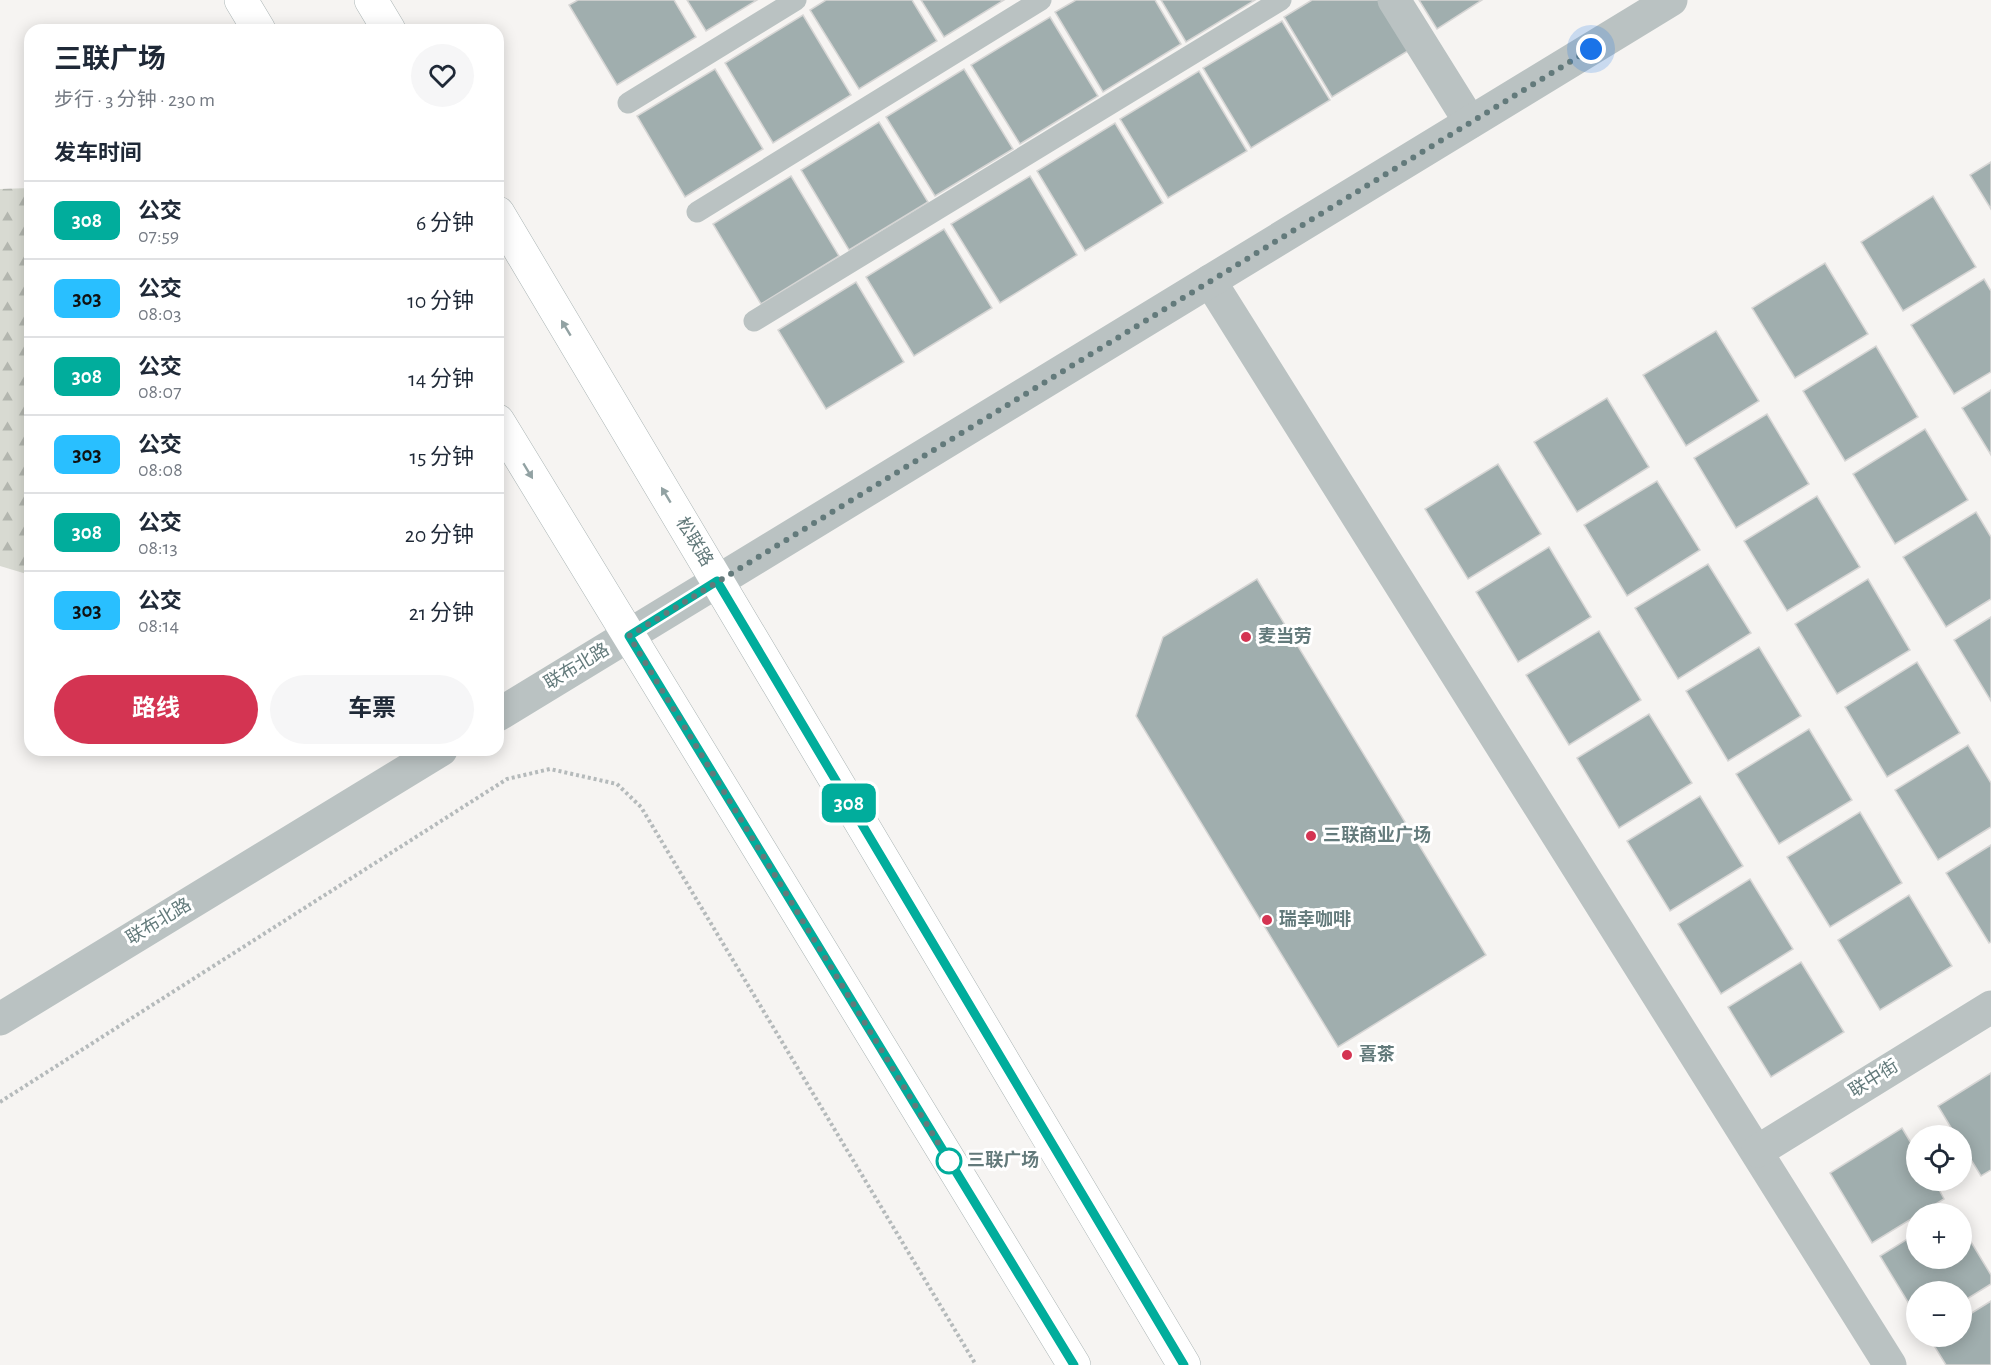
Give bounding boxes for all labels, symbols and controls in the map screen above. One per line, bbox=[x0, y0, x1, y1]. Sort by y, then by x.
your location bbox=[1576, 34, 1606, 64]
button: heart bbox=[411, 44, 474, 107]
text: 三联广场 bbox=[54, 46, 166, 74]
text: 步行 · 3 分钟 · 230 m bbox=[54, 90, 215, 110]
text: 发车时间 bbox=[54, 142, 142, 164]
text: 公交 bbox=[138, 200, 182, 222]
text: 308 bbox=[72, 210, 102, 231]
text: 6 分钟 bbox=[416, 212, 474, 234]
text: 07:59 bbox=[138, 226, 179, 246]
text: 公交 bbox=[138, 278, 182, 300]
text: 303 bbox=[72, 288, 102, 309]
text: 10 分钟 bbox=[407, 290, 474, 312]
text: 08:03 bbox=[138, 304, 181, 324]
one-way arrow bbox=[561, 320, 572, 336]
text: 公交 bbox=[138, 356, 182, 378]
text: 308 bbox=[72, 366, 102, 387]
text: 14 分钟 bbox=[408, 368, 474, 390]
text: 08:07 bbox=[138, 382, 182, 402]
text: 公交 bbox=[138, 434, 182, 456]
text: 303 bbox=[72, 444, 102, 465]
text: 15 分钟 bbox=[410, 446, 474, 468]
text: 08:08 bbox=[138, 460, 183, 480]
one-way arrow bbox=[523, 463, 534, 479]
one-way arrow bbox=[661, 486, 671, 503]
text: 公交 bbox=[138, 512, 182, 534]
street label: 松联路 bbox=[672, 513, 717, 570]
text: 308 bbox=[72, 522, 102, 543]
text: 20 分钟 bbox=[405, 524, 474, 546]
text: 08:13 bbox=[138, 538, 178, 558]
text: 公交 bbox=[138, 590, 182, 612]
text: 303 bbox=[72, 600, 102, 621]
text: 21 分钟 bbox=[409, 602, 474, 624]
text: 08:14 bbox=[138, 616, 179, 636]
place label: 麦当劳 bbox=[1258, 627, 1312, 646]
marker: 麦当劳 bbox=[1239, 630, 1253, 644]
street label: 联布北路 bbox=[540, 639, 612, 693]
button: 路线 bbox=[54, 675, 258, 744]
button: 车票 bbox=[270, 675, 474, 744]
line badge: 308 bbox=[814, 784, 884, 822]
text: 308 bbox=[834, 793, 864, 814]
place label: 三联商业广场 bbox=[1323, 825, 1431, 845]
marker: 三联商业广场 bbox=[1304, 829, 1318, 843]
street label: 联布北路 bbox=[122, 894, 194, 948]
place label: 瑞幸咖啡 bbox=[1279, 910, 1351, 929]
marker: 瑞幸咖啡 bbox=[1260, 913, 1274, 927]
place label: 喜茶 bbox=[1359, 1045, 1395, 1064]
marker: 喜茶 bbox=[1340, 1048, 1354, 1062]
street label: 联中街 bbox=[1845, 1055, 1902, 1101]
map controls bbox=[1906, 1125, 1972, 1347]
button: locate bbox=[1906, 1125, 1972, 1191]
marker: 三联广场 bbox=[936, 1148, 962, 1174]
place label: 三联广场 bbox=[967, 1150, 1039, 1170]
button: + bbox=[1906, 1203, 1972, 1269]
button: − bbox=[1906, 1281, 1972, 1347]

